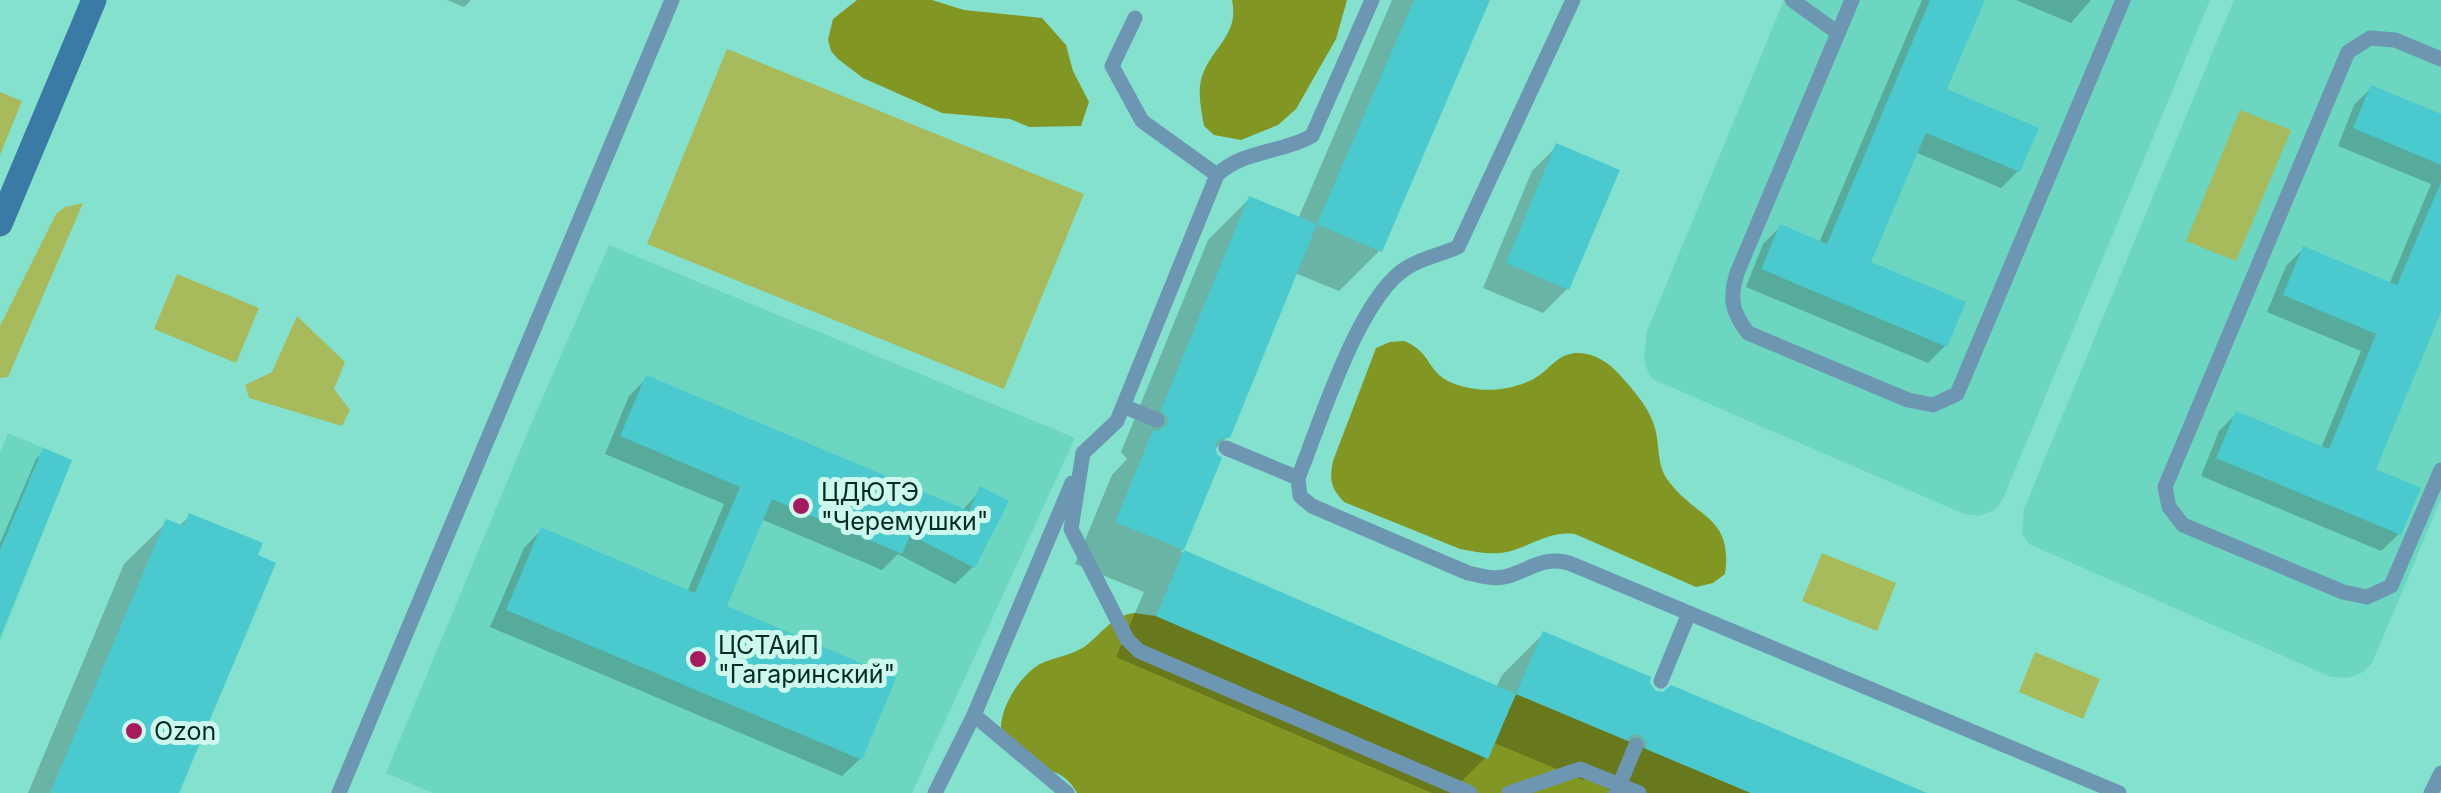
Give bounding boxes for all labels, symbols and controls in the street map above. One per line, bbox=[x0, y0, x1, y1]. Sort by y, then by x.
place label: ЦДЮТЭ "Черемушки" bbox=[821, 477, 988, 536]
marker: ЦДЮТЭ "Черемушки" bbox=[790, 495, 812, 517]
place label: ЦСТАиП "Гагаринский" bbox=[718, 630, 895, 689]
marker: ЦСТАиП "Гагаринский" bbox=[687, 648, 709, 670]
place label: Ozon bbox=[154, 716, 216, 746]
marker: Ozon bbox=[123, 720, 145, 742]

